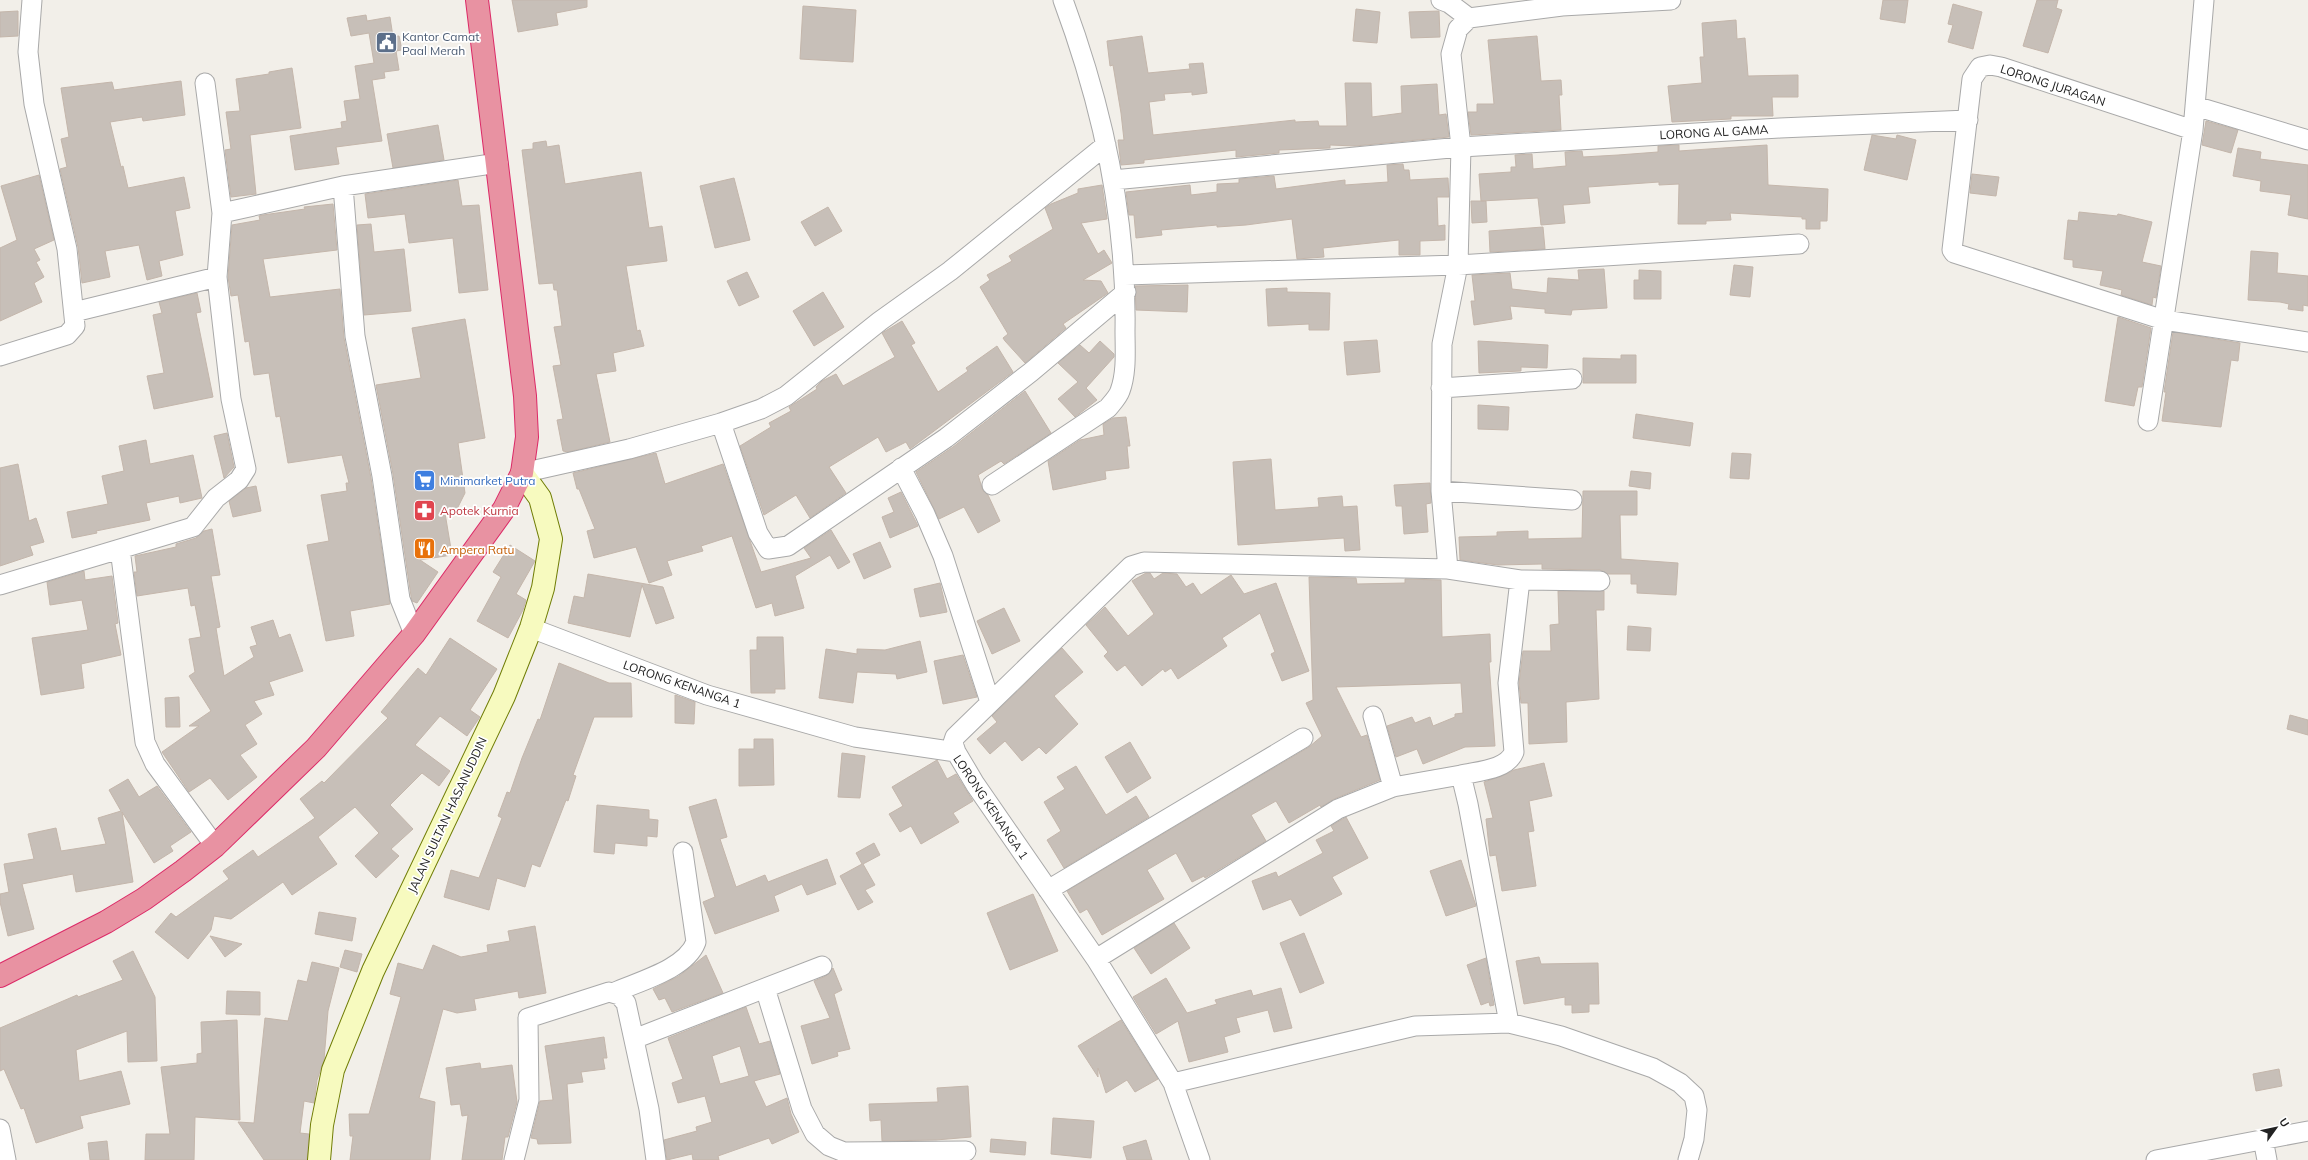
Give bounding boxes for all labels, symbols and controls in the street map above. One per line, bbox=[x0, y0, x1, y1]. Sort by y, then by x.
place label: Kantor Camat Paal Merah bbox=[402, 29, 479, 58]
public building icon: Kantor Camat Paal Merah bbox=[373, 30, 399, 56]
street label: LORONG JURAGAN bbox=[1998, 61, 2108, 109]
street label: LORONG AL GAMA bbox=[1659, 122, 1769, 142]
supermarket icon: Minimarket Putra bbox=[412, 467, 438, 493]
place label: Minimarket Putra bbox=[440, 473, 535, 488]
pharmacy icon: Apotek Kurnia bbox=[411, 497, 437, 523]
place label: Apotek Kurnia bbox=[440, 503, 519, 518]
restaurant icon: Ampera Ratu bbox=[411, 536, 437, 562]
place label: Ampera Ratu bbox=[440, 542, 514, 557]
street label: LORONG KENANGA 1 bbox=[621, 657, 743, 711]
street label: JALAN SULTAN HASANUDDIN bbox=[404, 735, 490, 895]
street label: LORONG KENANGA 1 bbox=[950, 752, 1032, 862]
north arrow bbox=[2256, 1108, 2296, 1148]
text: U bbox=[2276, 1115, 2292, 1130]

